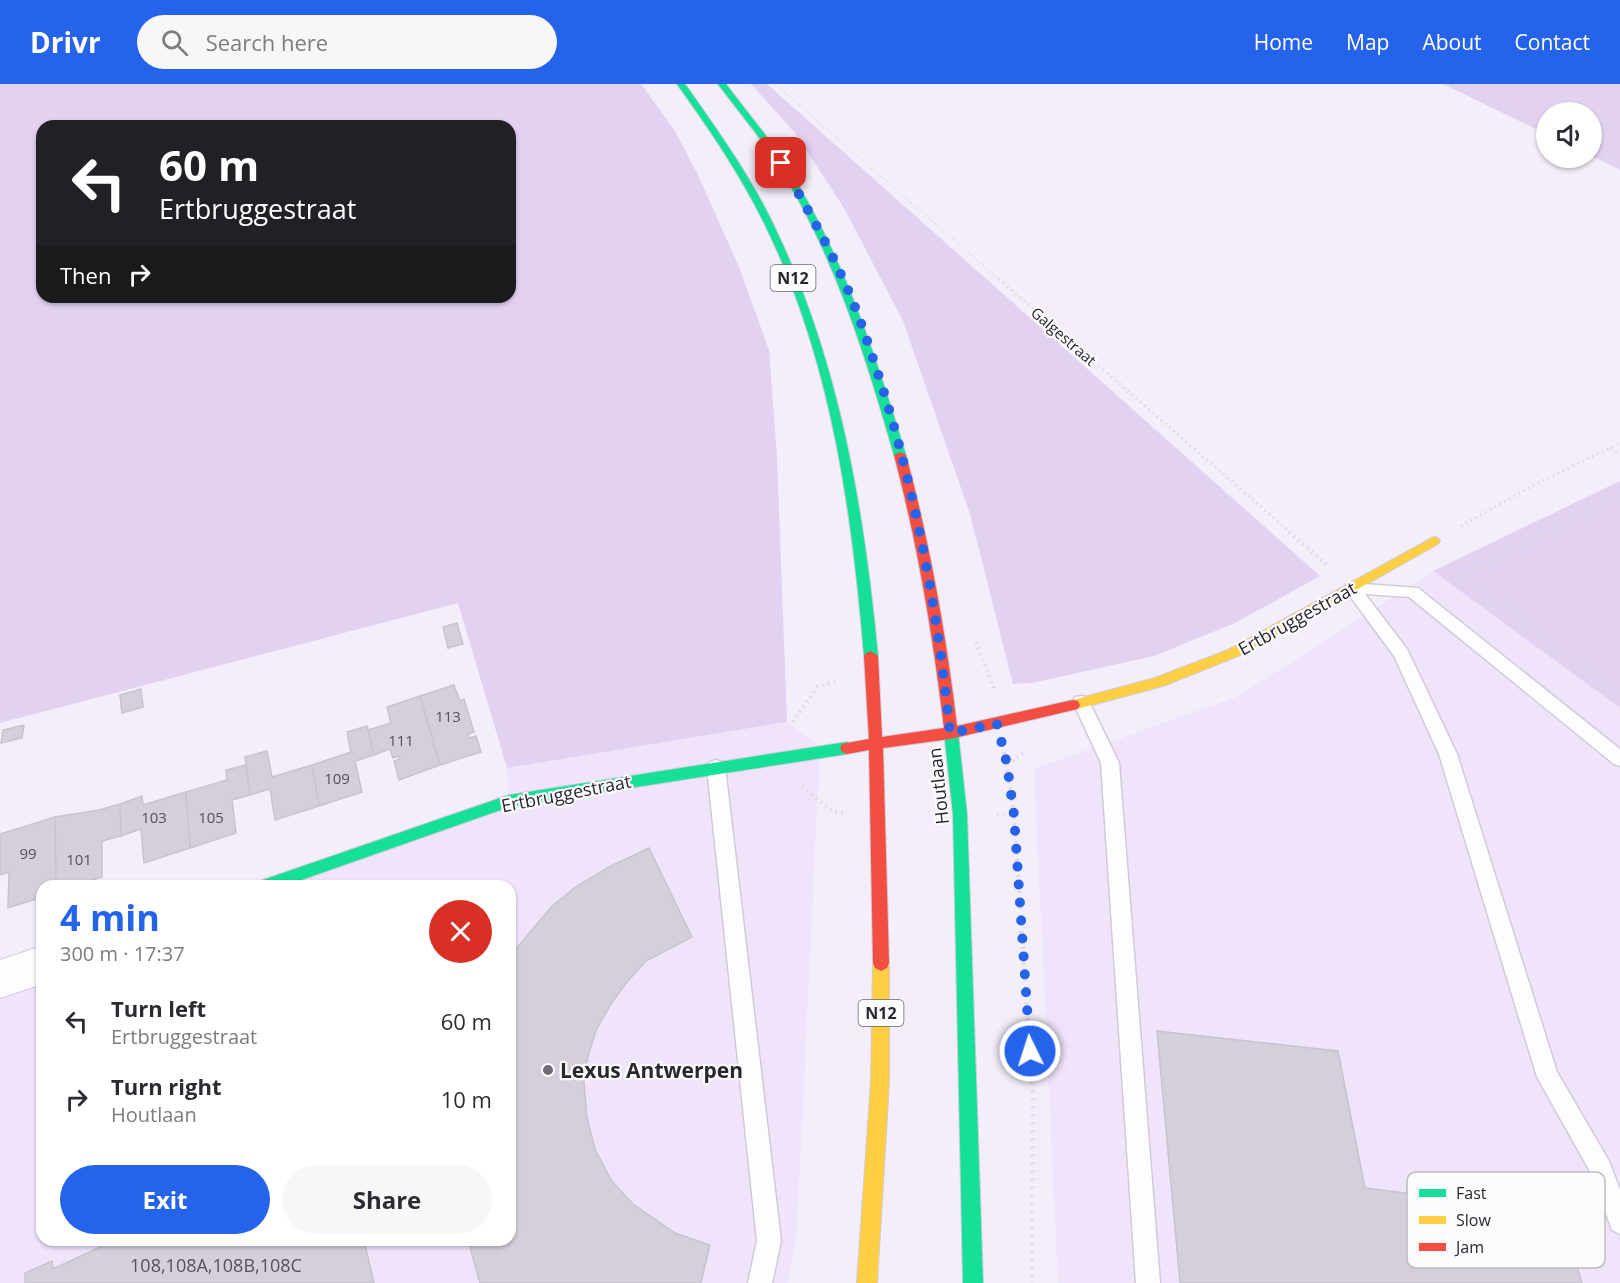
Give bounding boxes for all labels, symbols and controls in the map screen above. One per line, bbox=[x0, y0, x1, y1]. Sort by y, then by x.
search box bbox=[137, 15, 557, 69]
text: Drivr bbox=[30, 23, 101, 61]
icon: search bbox=[158, 26, 191, 59]
text: Search here bbox=[206, 27, 328, 57]
text: Home bbox=[1254, 28, 1313, 56]
text: Map bbox=[1346, 28, 1389, 56]
text: About bbox=[1422, 28, 1482, 56]
text: Contact bbox=[1515, 28, 1590, 56]
map controls bbox=[1536, 102, 1602, 168]
button: sound bbox=[1536, 102, 1602, 168]
text: 60 m bbox=[159, 136, 259, 193]
pin bbox=[755, 137, 806, 188]
icon: left bbox=[60, 144, 138, 222]
icon: arrive bbox=[764, 146, 797, 179]
text: Ertbruggestraat bbox=[159, 190, 356, 227]
icon: right bbox=[123, 258, 156, 291]
text: Then bbox=[60, 260, 111, 290]
road number: N12 bbox=[770, 265, 816, 291]
street label: Galgestraat bbox=[1027, 302, 1101, 370]
street label: Ertbruggestraat bbox=[1234, 576, 1360, 660]
house number: 113 bbox=[435, 706, 461, 726]
house number: 111 bbox=[388, 730, 414, 750]
street label: Houtlaan bbox=[922, 746, 954, 826]
house number: 109 bbox=[324, 768, 350, 788]
street label: Ertbruggestraat bbox=[499, 769, 633, 817]
house number: 103 bbox=[141, 807, 167, 827]
house number: 105 bbox=[198, 807, 224, 827]
house number: 99 bbox=[19, 843, 37, 863]
house number: 101 bbox=[66, 849, 92, 869]
text: 4 min bbox=[60, 893, 160, 942]
button: close bbox=[429, 900, 492, 963]
text: 300 m · 17:37 bbox=[60, 940, 185, 967]
text: Turn left bbox=[111, 993, 206, 1023]
road number: N12 bbox=[858, 1000, 904, 1026]
icon: left bbox=[60, 1005, 93, 1038]
text: 60 m bbox=[441, 1006, 492, 1036]
position arrow bbox=[998, 1019, 1062, 1083]
text: Ertbruggestraat bbox=[111, 1023, 257, 1050]
place label: Lexus Antwerpen bbox=[560, 1056, 743, 1084]
marker: Lexus Antwerpen bbox=[541, 1063, 555, 1077]
text: Turn right bbox=[111, 1071, 222, 1101]
icon: right bbox=[60, 1083, 93, 1116]
text: 10 m bbox=[441, 1084, 492, 1114]
text: Houtlaan bbox=[111, 1101, 197, 1128]
button: Exit bbox=[60, 1165, 270, 1234]
button: Share bbox=[282, 1165, 492, 1234]
legend bbox=[1407, 1172, 1605, 1268]
text: Fast bbox=[1456, 1182, 1487, 1204]
text: Slow bbox=[1456, 1209, 1491, 1231]
text: Jam bbox=[1454, 1236, 1484, 1258]
house number: 108,108A,108B,108C bbox=[130, 1253, 302, 1277]

